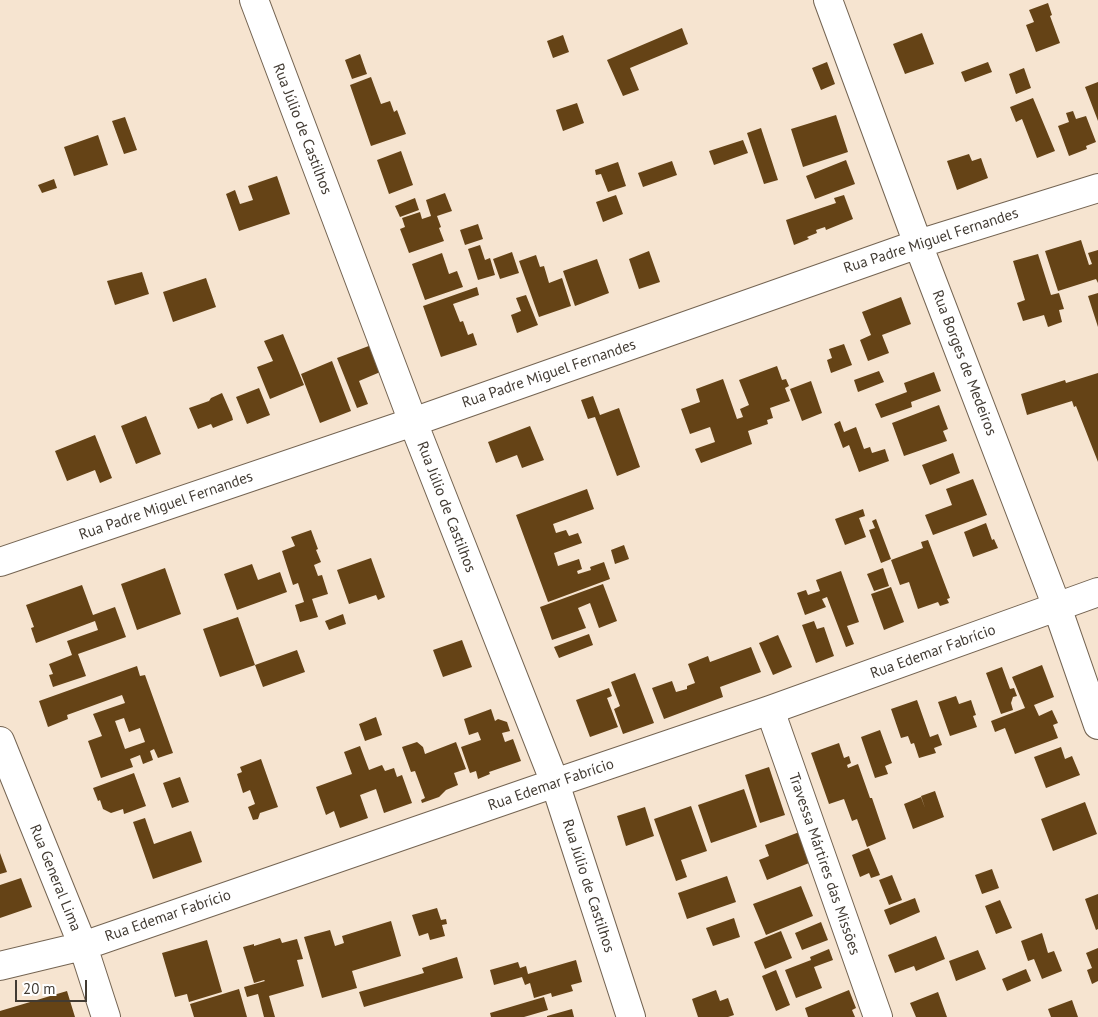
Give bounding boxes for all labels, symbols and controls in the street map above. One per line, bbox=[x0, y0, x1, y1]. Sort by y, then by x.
street label: Rua Júlio de Castilhos bbox=[269, 61, 335, 197]
street label: Rua Padre Miguel Fernandes bbox=[841, 204, 1021, 278]
street label: Rua Borges de Medeiros bbox=[928, 288, 1000, 438]
street label: Rua Padre Miguel Fernandes bbox=[460, 336, 638, 412]
street label: Rua Júlio de Castilhos bbox=[413, 439, 479, 575]
street label: Rua Padre Miguel Fernandes bbox=[77, 468, 255, 544]
street label: Rua Edemar Fabrício bbox=[868, 621, 998, 683]
street label: Rua Edemar Fabrício bbox=[486, 755, 616, 815]
street label: Travessa Mártires das Missões bbox=[784, 771, 864, 957]
street label: Rua Júlio de Castilhos bbox=[558, 817, 618, 955]
street label: Rua General Lima bbox=[25, 822, 85, 934]
street label: Rua Edemar Fabrício bbox=[103, 886, 233, 946]
scale bar bbox=[18, 970, 90, 1002]
text: 20 m bbox=[23, 979, 56, 998]

